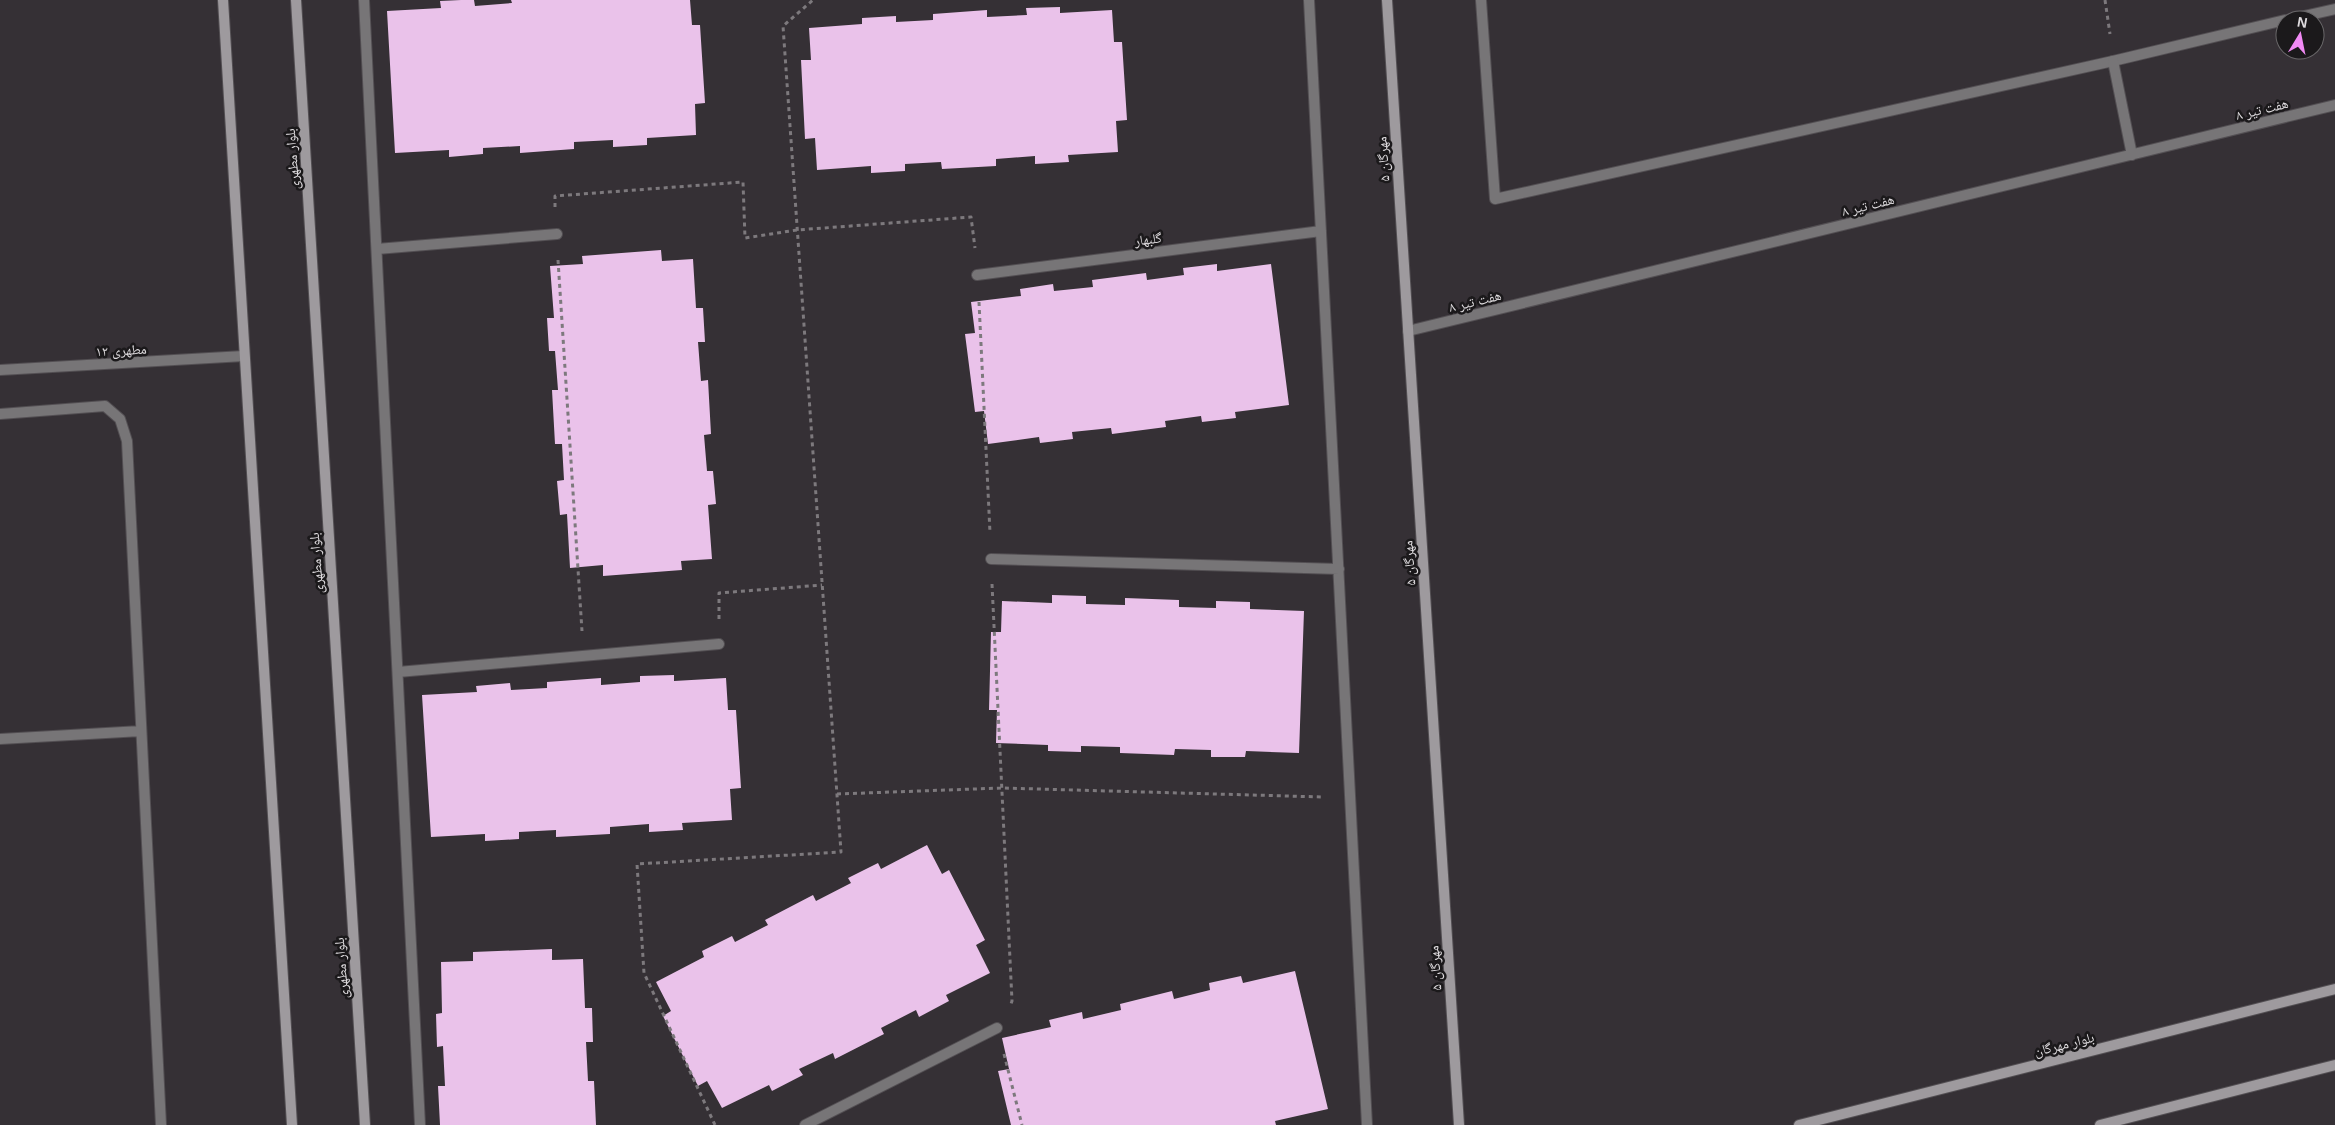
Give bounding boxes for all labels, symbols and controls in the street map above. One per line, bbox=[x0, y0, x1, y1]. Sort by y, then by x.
north arrow bbox=[2275, 10, 2325, 60]
text: N bbox=[2296, 13, 2309, 31]
street label: هفت تیر ۸ bbox=[2234, 95, 2290, 124]
street label: بلوار مطهری bbox=[282, 128, 303, 190]
street label: مهرگان ۵ bbox=[1373, 136, 1394, 182]
street label: هفت تیر ۸ bbox=[1840, 191, 1896, 220]
street label: گلبهار bbox=[1132, 229, 1163, 250]
street label: هفت تیر ۸ bbox=[1447, 287, 1503, 316]
street label: مطهری ۱۲ bbox=[95, 341, 147, 360]
street label: بلوار مطهری bbox=[306, 532, 327, 594]
street label: مهرگان ۵ bbox=[1399, 540, 1420, 586]
street label: بلوار مطهری bbox=[331, 937, 352, 999]
street label: مهرگان ۵ bbox=[1425, 945, 1446, 991]
street label: بلوار مهرگان bbox=[2032, 1029, 2096, 1060]

